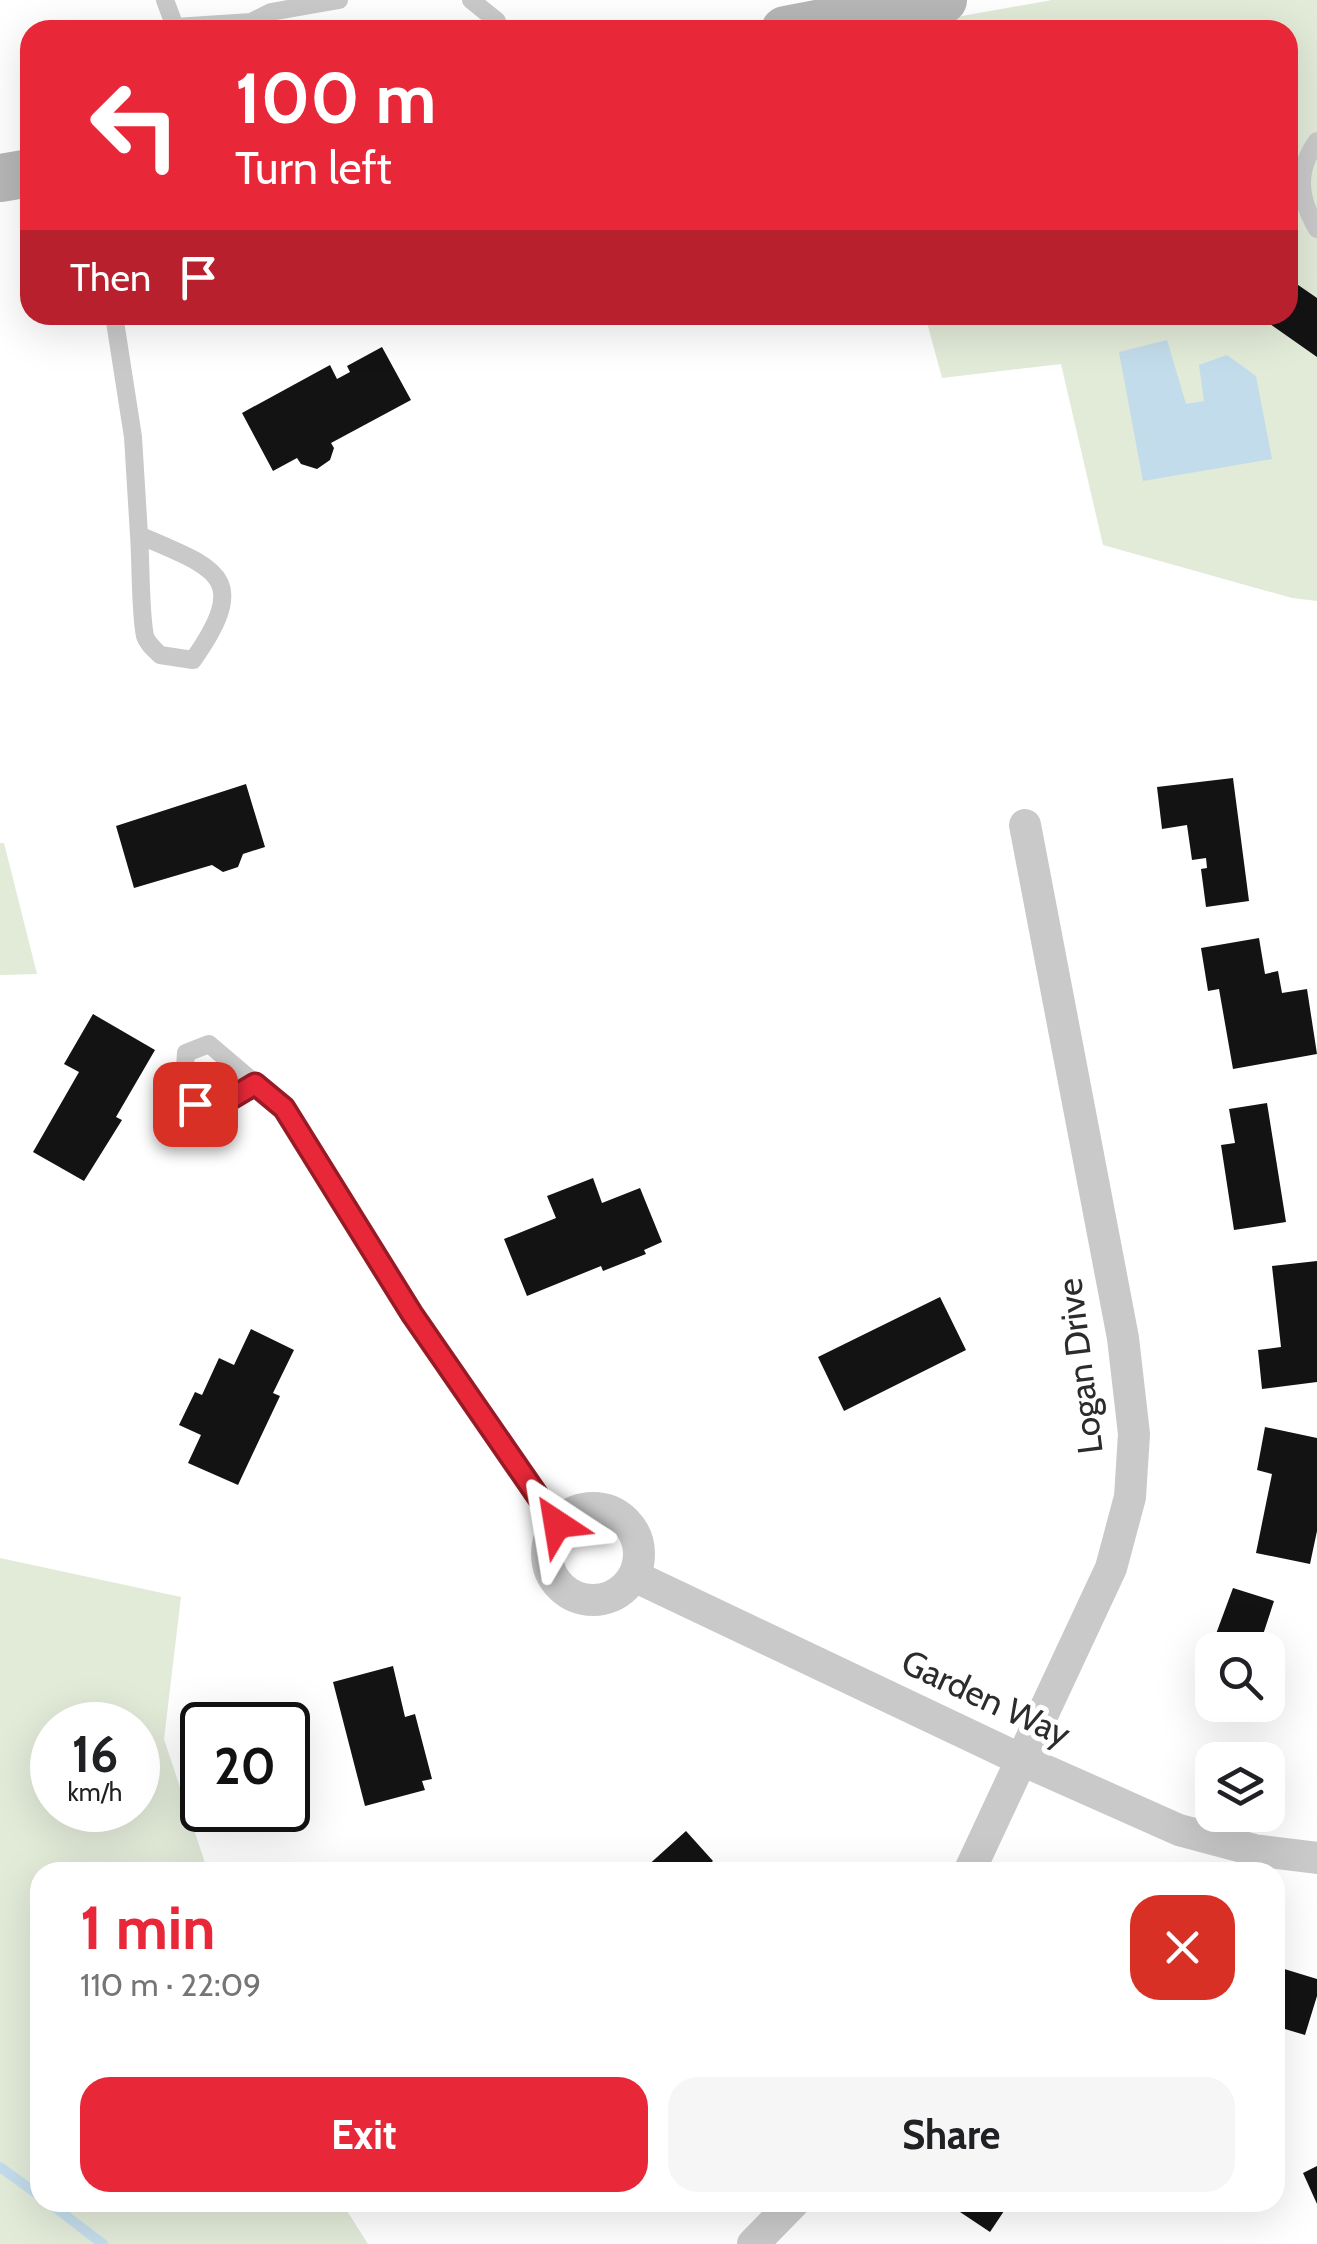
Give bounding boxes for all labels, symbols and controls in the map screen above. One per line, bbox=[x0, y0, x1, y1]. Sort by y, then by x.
text: 100 m bbox=[235, 55, 436, 141]
icon: left bbox=[70, 60, 200, 190]
text: Turn left bbox=[235, 141, 392, 195]
icon: arrive bbox=[171, 250, 226, 305]
text: Then bbox=[70, 254, 151, 301]
pin bbox=[153, 1062, 238, 1147]
icon: arrive bbox=[168, 1077, 223, 1132]
street label: Logan Drive bbox=[1047, 1276, 1112, 1456]
position arrow bbox=[505, 1472, 609, 1576]
map controls bbox=[1195, 1632, 1285, 1832]
button: search bbox=[1195, 1632, 1285, 1722]
street label: Garden Way bbox=[895, 1640, 1078, 1755]
speed limit sign: 20 bbox=[180, 1702, 310, 1832]
text: 16 bbox=[72, 1724, 118, 1785]
button: layers bbox=[1195, 1742, 1285, 1832]
text: km/h bbox=[68, 1777, 122, 1807]
text: 1 min bbox=[80, 1891, 215, 1964]
button: close bbox=[1130, 1895, 1235, 2000]
text: 110 m · 22:09 bbox=[80, 1965, 261, 2004]
button: Exit bbox=[80, 2077, 648, 2192]
button: Share bbox=[668, 2077, 1235, 2192]

